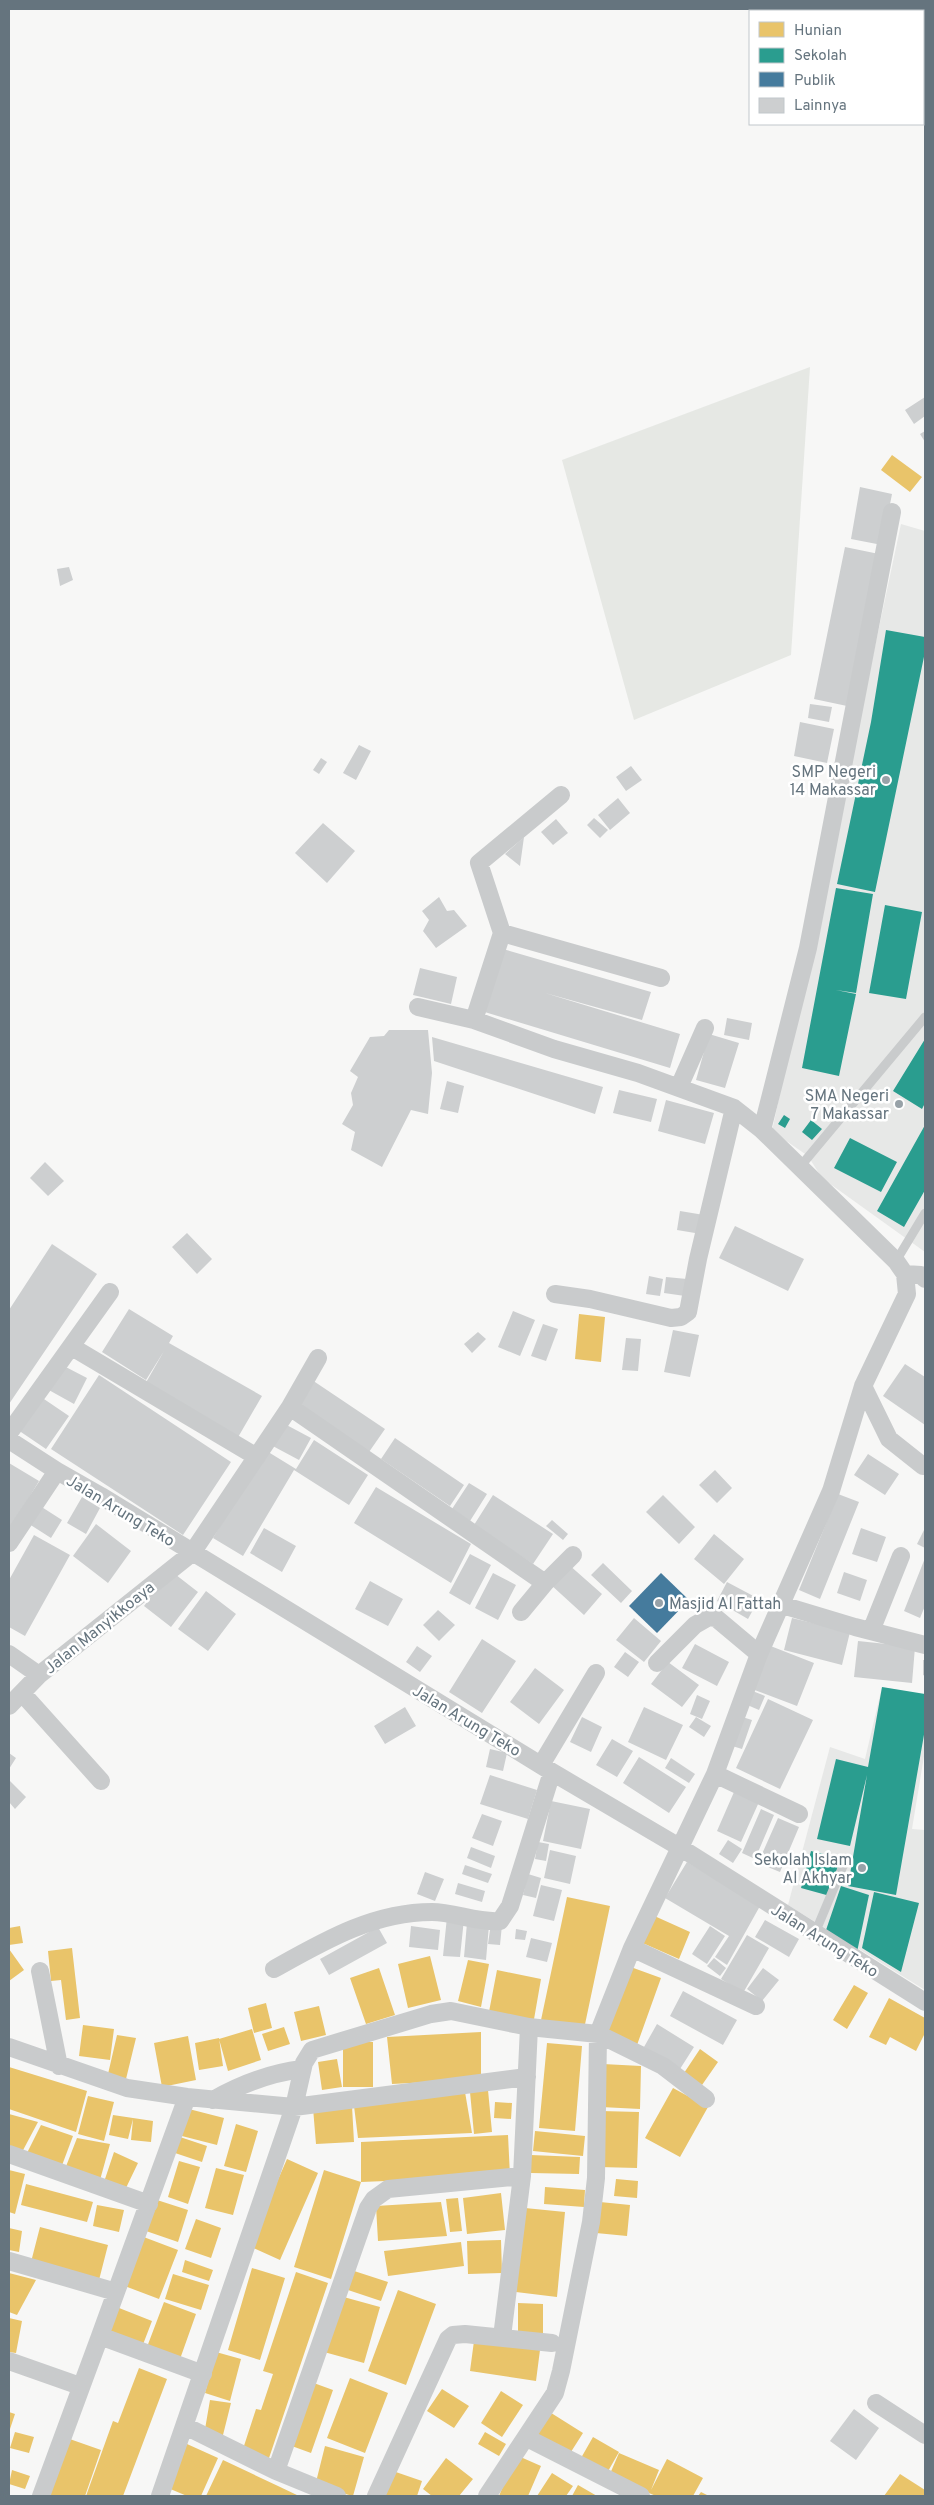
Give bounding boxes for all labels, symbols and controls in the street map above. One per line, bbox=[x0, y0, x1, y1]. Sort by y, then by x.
legend bbox=[749, 10, 924, 125]
text: Hunian bbox=[794, 22, 842, 41]
text: Sekolah bbox=[794, 47, 847, 66]
text: Publik bbox=[794, 72, 836, 91]
text: Lainnya bbox=[794, 97, 847, 116]
place label: SMP Negeri 14 Makassar bbox=[790, 763, 876, 801]
marker: SMP Negeri 14 Makassar bbox=[880, 774, 892, 786]
place label: SMA Negeri 7 Makassar bbox=[805, 1087, 889, 1125]
marker: SMA Negeri 7 Makassar bbox=[893, 1098, 905, 1110]
street label: Jalan Arung Teko bbox=[62, 1471, 178, 1552]
street label: Jalan Manyikkoaya bbox=[41, 1578, 159, 1679]
place label: Masjid Al Fattah bbox=[669, 1595, 781, 1615]
marker: Masjid Al Fattah bbox=[653, 1597, 665, 1609]
street label: Jalan Arung Teko bbox=[408, 1681, 524, 1762]
place label: Sekolah Islam Al Akhyar bbox=[754, 1851, 852, 1889]
marker: Sekolah Islam Al Akhyar bbox=[856, 1862, 868, 1874]
street label: Jalan Arung Teko bbox=[766, 1901, 881, 1983]

